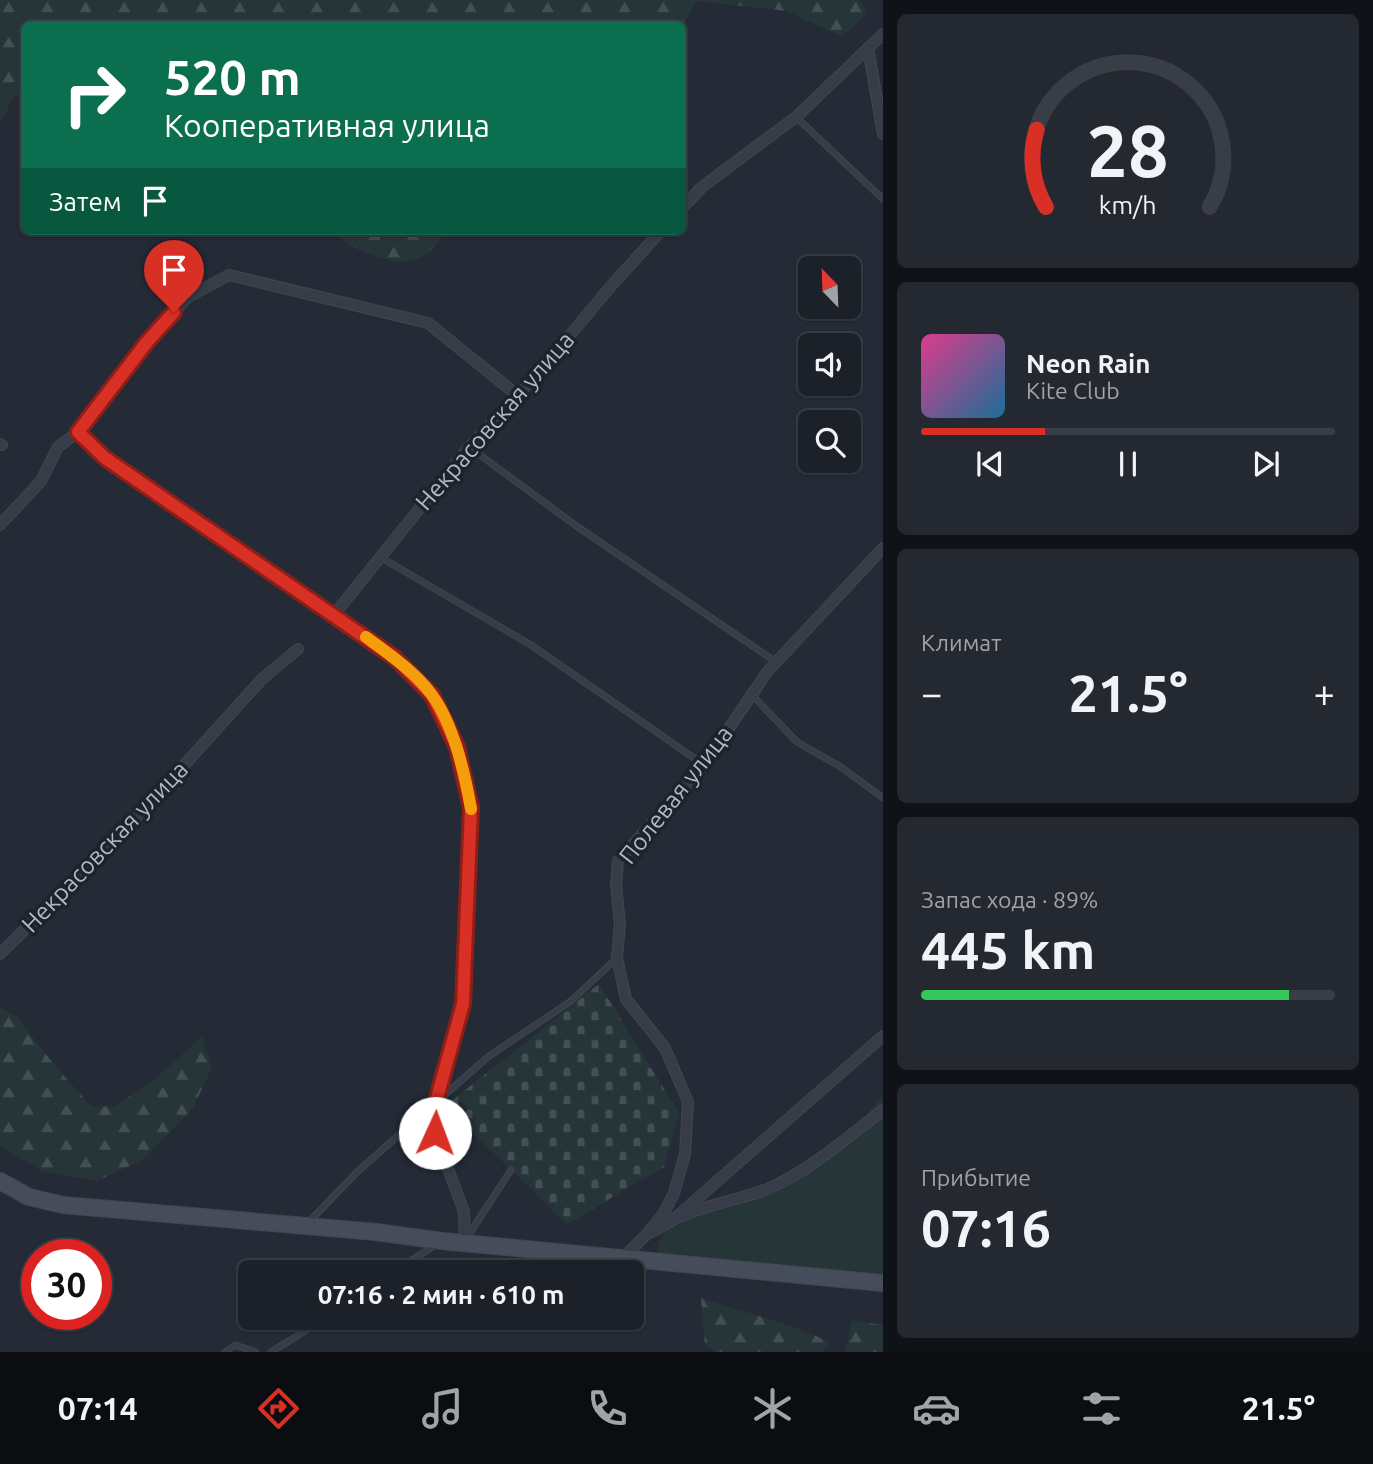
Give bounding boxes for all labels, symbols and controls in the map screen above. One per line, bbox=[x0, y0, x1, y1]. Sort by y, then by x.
icon: right bbox=[49, 49, 140, 140]
text: 520 m bbox=[164, 49, 301, 104]
text: Кооперативная улица bbox=[164, 107, 490, 143]
text: 28 bbox=[1087, 109, 1169, 191]
icon: arrive bbox=[136, 182, 174, 220]
text: Затем bbox=[49, 187, 122, 216]
text: km/h bbox=[1099, 191, 1157, 219]
pin bbox=[144, 240, 204, 312]
icon: arrive bbox=[155, 251, 193, 289]
north arrow bbox=[798, 256, 861, 318]
map controls bbox=[798, 256, 861, 473]
street label: Некрасовская улица bbox=[410, 326, 579, 515]
button: sound bbox=[798, 333, 861, 396]
text: Neon Rain bbox=[1026, 349, 1151, 378]
text: Kite Club bbox=[1026, 378, 1120, 403]
button: search bbox=[798, 410, 861, 473]
icon: previous bbox=[971, 445, 1009, 483]
icon: pause bbox=[1109, 445, 1147, 483]
icon: next bbox=[1247, 445, 1285, 483]
text: Климат bbox=[921, 630, 1001, 655]
text: 21.5° bbox=[1068, 664, 1188, 722]
text: − bbox=[921, 672, 942, 714]
text: + bbox=[1314, 672, 1335, 714]
street label: Полевая улица bbox=[613, 720, 738, 869]
street label: Некрасовская улица bbox=[16, 756, 193, 938]
text: Запас хода · 89% bbox=[921, 887, 1098, 912]
text: 445 km bbox=[921, 921, 1095, 979]
position arrow bbox=[398, 1096, 472, 1170]
text: Прибытие bbox=[921, 1165, 1031, 1190]
text: 07:16 bbox=[921, 1199, 1051, 1257]
speed limit sign: 30 bbox=[21, 1239, 112, 1330]
text: 07:16 · 2 мин · 610 m bbox=[318, 1280, 564, 1309]
icon: directions bbox=[254, 1384, 303, 1433]
icon: music bbox=[418, 1384, 467, 1433]
icon: phone bbox=[583, 1384, 632, 1433]
icon: climate bbox=[748, 1384, 797, 1433]
icon: car bbox=[912, 1384, 961, 1433]
icon: filters bbox=[1077, 1384, 1126, 1433]
text: 07:14 bbox=[58, 1390, 138, 1426]
text: 21.5° bbox=[1242, 1390, 1315, 1426]

